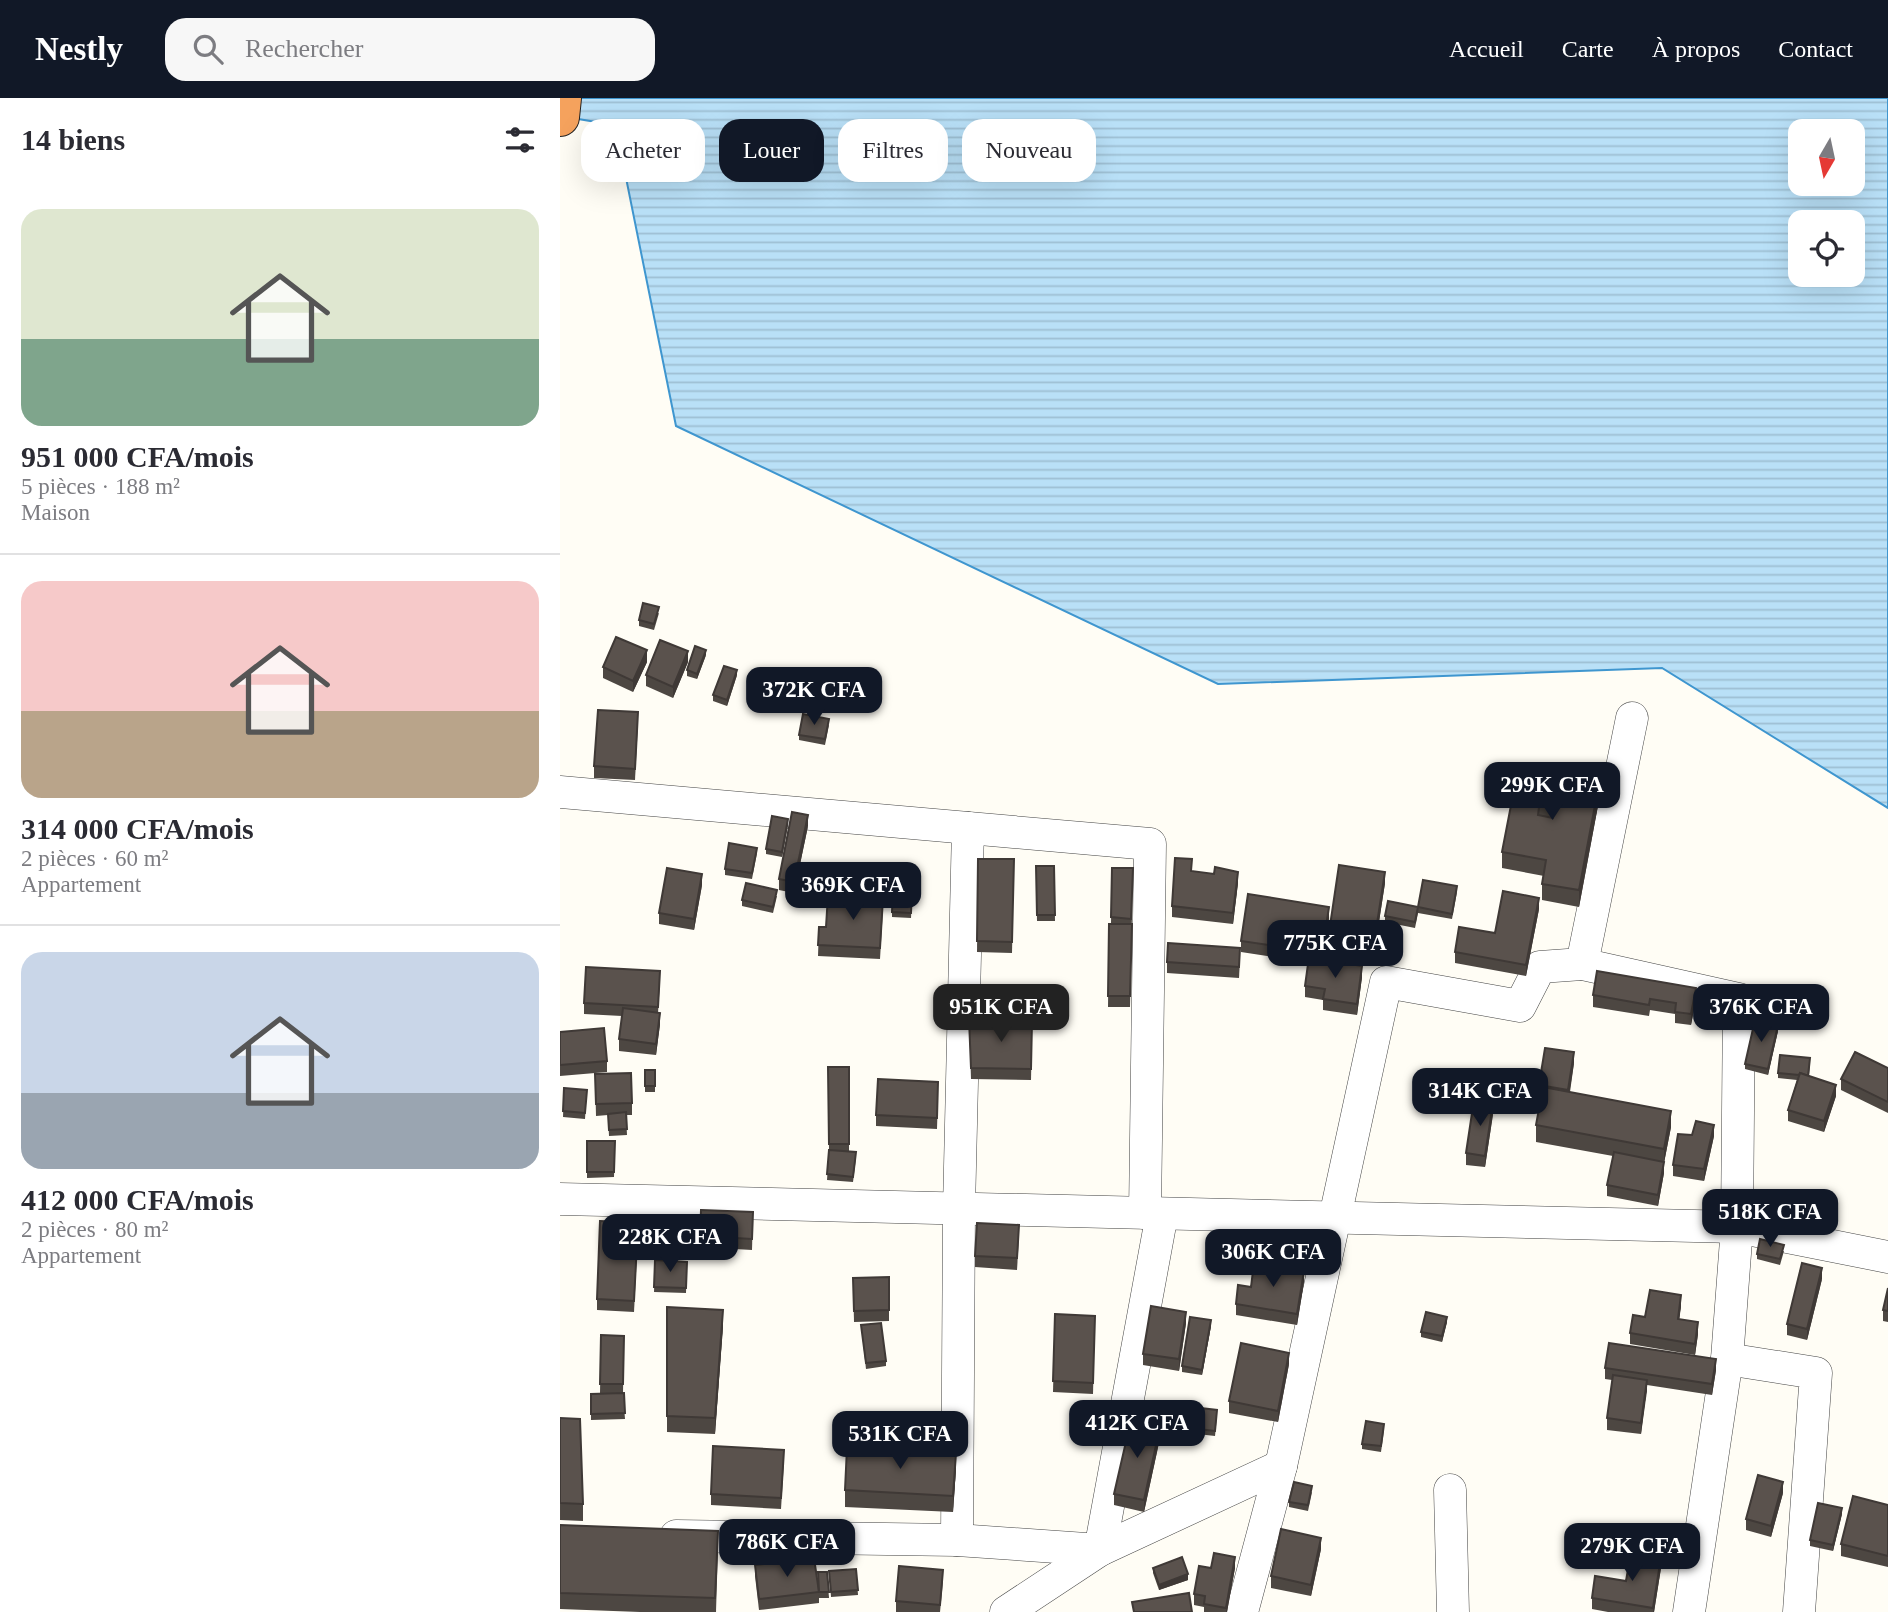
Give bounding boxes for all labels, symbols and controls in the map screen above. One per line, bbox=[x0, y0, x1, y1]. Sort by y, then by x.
search box bbox=[165, 18, 655, 81]
icon: search bbox=[189, 30, 227, 68]
text: Nestly bbox=[35, 31, 123, 67]
text: Rechercher bbox=[245, 34, 363, 63]
text: Accueil bbox=[1449, 36, 1524, 62]
text: Carte bbox=[1562, 36, 1614, 62]
text: À propos bbox=[1652, 36, 1740, 62]
text: Contact bbox=[1778, 36, 1853, 62]
chip: Acheter bbox=[581, 119, 705, 182]
chip: Louer bbox=[719, 119, 824, 182]
chip: Filtres bbox=[838, 119, 948, 182]
chip: Nouveau bbox=[962, 119, 1096, 182]
north arrow bbox=[1788, 119, 1866, 196]
map controls bbox=[1788, 119, 1865, 287]
icon: filters bbox=[501, 121, 539, 159]
text: 14 biens bbox=[21, 123, 125, 156]
button: locate bbox=[1788, 210, 1865, 287]
icon: home bbox=[217, 255, 343, 381]
text: 951 000 CFA/mois bbox=[21, 440, 254, 473]
text: 5 pièces · 188 m² bbox=[21, 474, 180, 499]
text: Maison bbox=[21, 500, 90, 525]
icon: home bbox=[217, 627, 343, 753]
pin: 372K CFA bbox=[742, 668, 886, 727]
text: 372K CFA bbox=[762, 677, 866, 702]
pin: 299K CFA bbox=[1480, 762, 1624, 822]
text: 299K CFA bbox=[1500, 772, 1604, 797]
text: 314 000 CFA/mois bbox=[21, 812, 254, 845]
text: 2 pièces · 60 m² bbox=[21, 846, 168, 871]
pin: 369K CFA bbox=[781, 862, 925, 922]
text: Appartement bbox=[21, 872, 141, 897]
text: 369K CFA bbox=[801, 872, 905, 897]
pin: 775K CFA bbox=[1263, 920, 1407, 980]
text: 775K CFA bbox=[1283, 930, 1387, 955]
pin: 951K CFA bbox=[929, 984, 1073, 1044]
pin: 376K CFA bbox=[1689, 984, 1833, 1044]
text: 951K CFA bbox=[949, 994, 1053, 1019]
text: 376K CFA bbox=[1709, 994, 1813, 1019]
icon: home bbox=[217, 998, 343, 1124]
pin: 314K CFA bbox=[1408, 1068, 1552, 1128]
text: 314K CFA bbox=[1428, 1078, 1532, 1103]
text: 412 000 CFA/mois bbox=[21, 1183, 254, 1216]
pin: 518K CFA bbox=[1698, 1190, 1842, 1249]
text: 518K CFA bbox=[1718, 1199, 1822, 1224]
pin: 228K CFA bbox=[598, 1214, 742, 1274]
text: 2 pièces · 80 m² bbox=[21, 1217, 168, 1242]
text: 228K CFA bbox=[618, 1224, 722, 1249]
pin: 306K CFA bbox=[1201, 1230, 1345, 1289]
text: 306K CFA bbox=[1221, 1239, 1325, 1264]
text: Appartement bbox=[21, 1243, 141, 1268]
pin: 412K CFA bbox=[1065, 1400, 1209, 1460]
text: 412K CFA bbox=[1085, 1410, 1189, 1435]
pin: 531K CFA bbox=[828, 1412, 972, 1471]
text: 531K CFA bbox=[848, 1421, 952, 1446]
pin: 786K CFA bbox=[715, 1520, 859, 1579]
pin: 279K CFA bbox=[1560, 1524, 1704, 1583]
text: 786K CFA bbox=[735, 1529, 839, 1554]
text: 279K CFA bbox=[1580, 1533, 1684, 1558]

